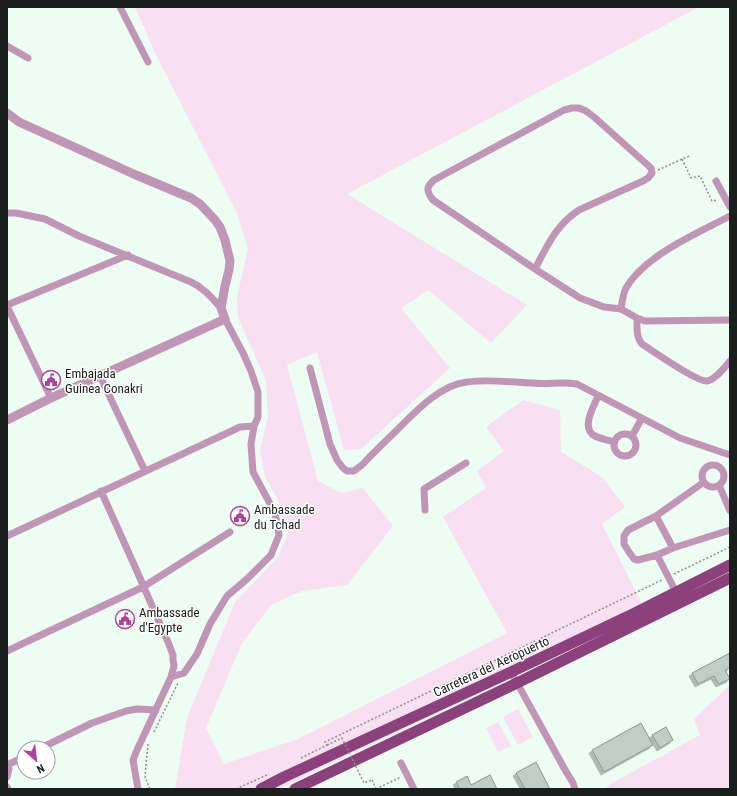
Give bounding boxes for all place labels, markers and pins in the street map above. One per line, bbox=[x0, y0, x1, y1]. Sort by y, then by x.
place label: Embajada Guinea Conakri bbox=[65, 366, 143, 396]
public building icon: Embajada Guinea Conakri bbox=[40, 369, 62, 391]
place label: Ambassade du Tchad bbox=[254, 502, 315, 532]
public building icon: Ambassade du Tchad bbox=[229, 505, 251, 527]
place label: Ambassade d'Egypte bbox=[139, 605, 200, 635]
public building icon: Ambassade d'Egypte bbox=[114, 608, 136, 630]

